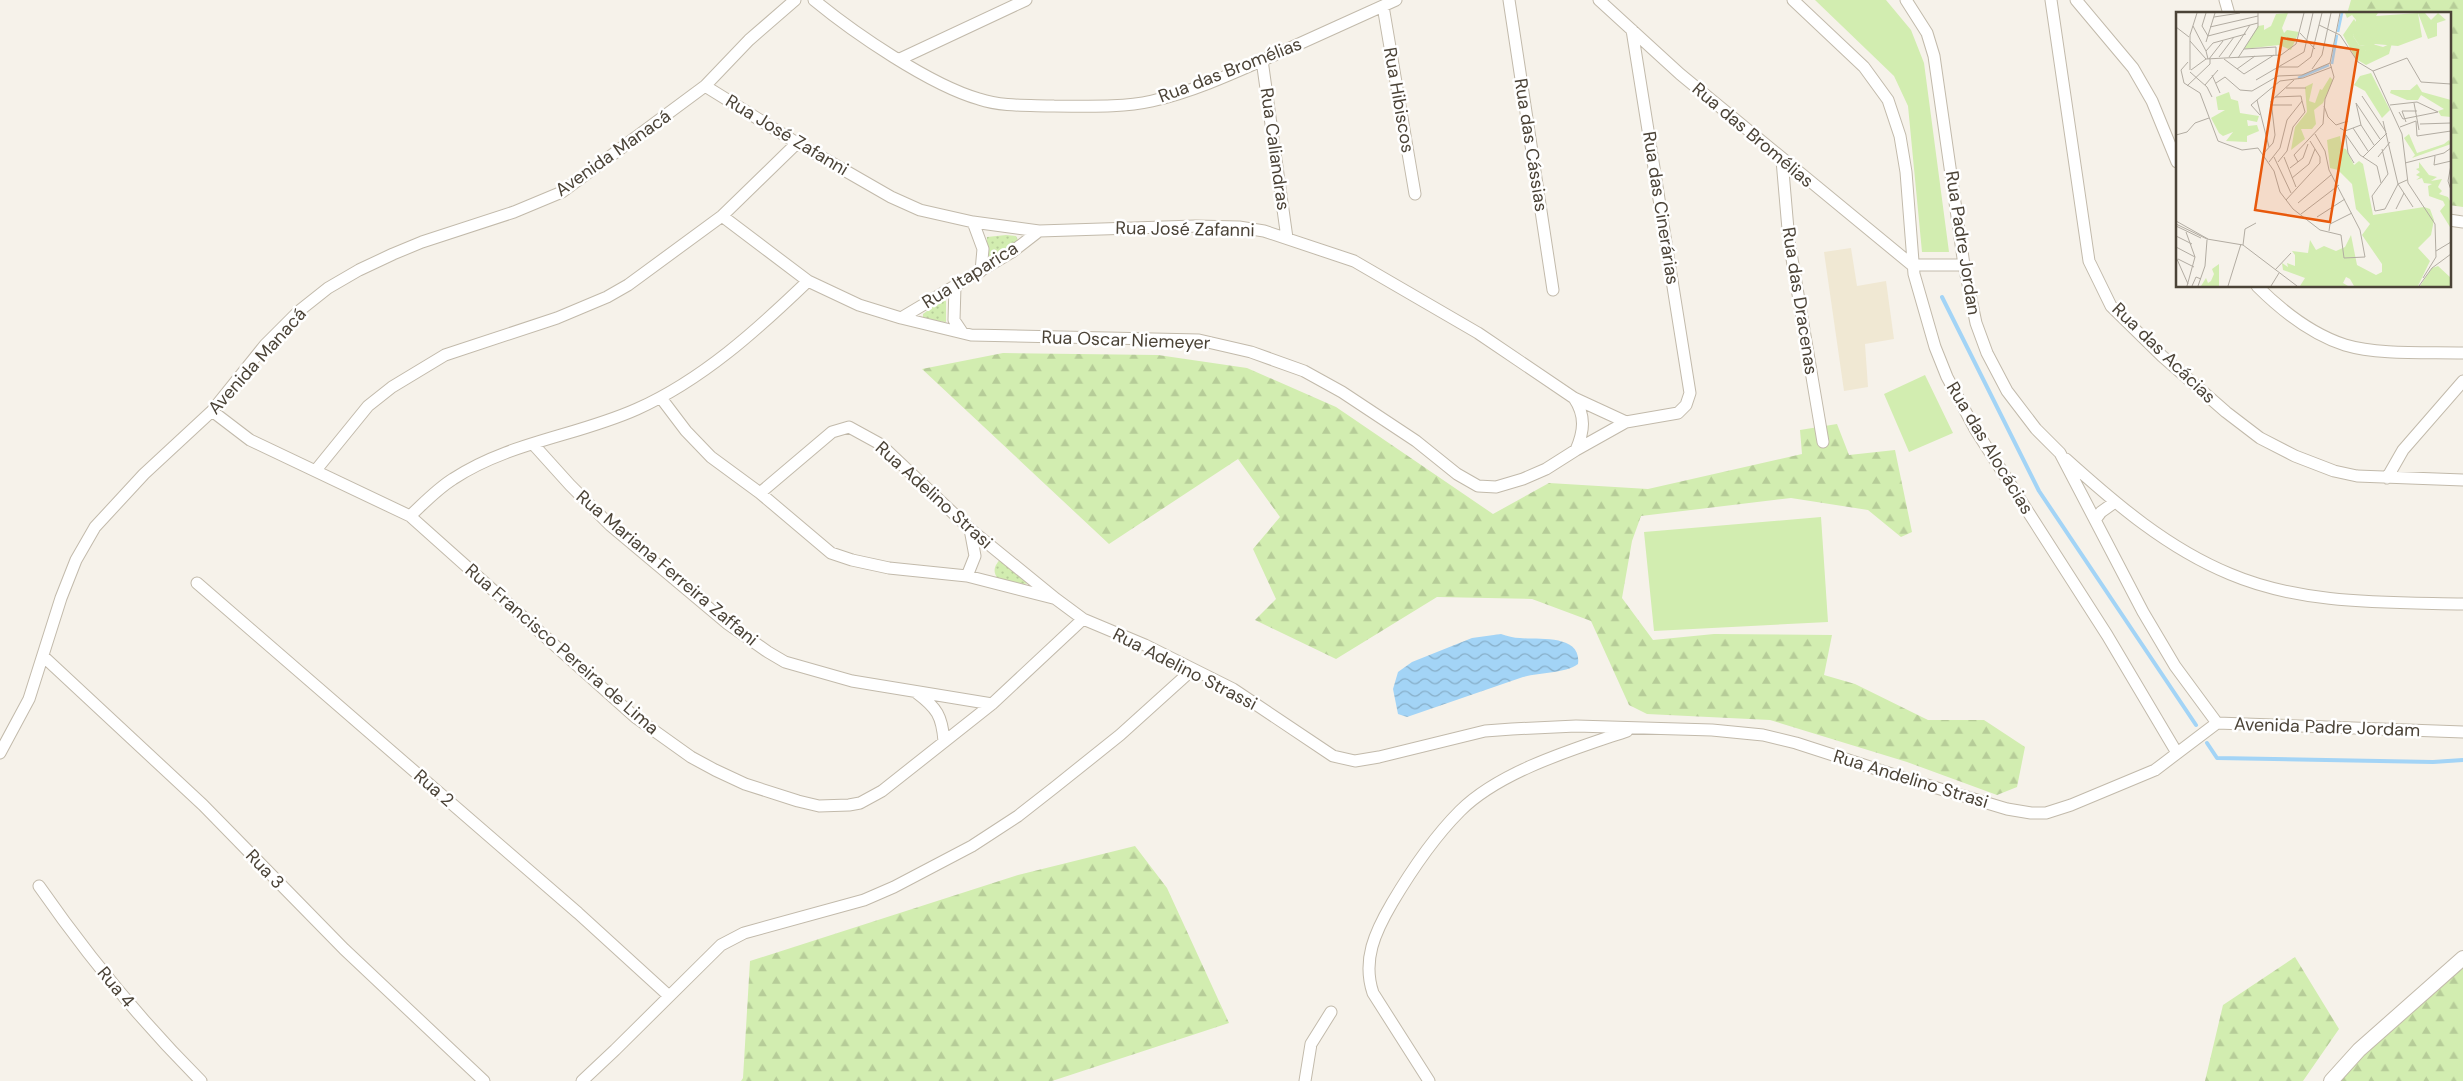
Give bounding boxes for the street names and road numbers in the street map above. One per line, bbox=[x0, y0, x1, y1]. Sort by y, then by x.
street label: Rua das Bromélias bbox=[1155, 32, 1305, 108]
street label: Rua Hibiscos bbox=[1378, 45, 1420, 155]
street label: Rua das Cássias bbox=[1509, 77, 1553, 213]
street label: Rua das Bromélias bbox=[1687, 77, 1819, 193]
street label: Rua Caliandras bbox=[1255, 86, 1295, 212]
street label: Rua José Zafanni bbox=[721, 89, 853, 181]
street label: Avenida Manacá bbox=[550, 104, 676, 202]
street label: Rua das Cinerárias bbox=[1637, 130, 1685, 286]
street label: Rua Padre Jordan bbox=[1940, 169, 1986, 317]
street label: Rua José Zafanni bbox=[1115, 216, 1255, 242]
street label: Rua das Dracenas bbox=[1776, 226, 1824, 376]
street label: Rua Itaparica bbox=[918, 236, 1022, 314]
street label: Rua das Acácias bbox=[2107, 297, 2221, 409]
street label: Avenida Manacá bbox=[203, 302, 311, 420]
street label: Rua Oscar Niemeyer bbox=[1041, 325, 1211, 355]
street label: Rua das Alocácias bbox=[1941, 377, 2039, 519]
street label: Rua Adelino Strasi bbox=[870, 436, 998, 554]
street label: Rua Mariana Ferreira Zaffani bbox=[571, 485, 763, 651]
street label: Rua Francisco Pereira de Lima bbox=[460, 558, 664, 740]
street label: Rua Adelino Strassi bbox=[1109, 622, 1261, 716]
street label: Avenida Padre Jordam bbox=[2233, 712, 2421, 742]
street label: Rua Andelino Strasi bbox=[1831, 744, 1991, 814]
street label: Rua 2 bbox=[409, 764, 459, 812]
street label: Rua 3 bbox=[240, 844, 290, 894]
street label: Rua 4 bbox=[92, 961, 140, 1013]

